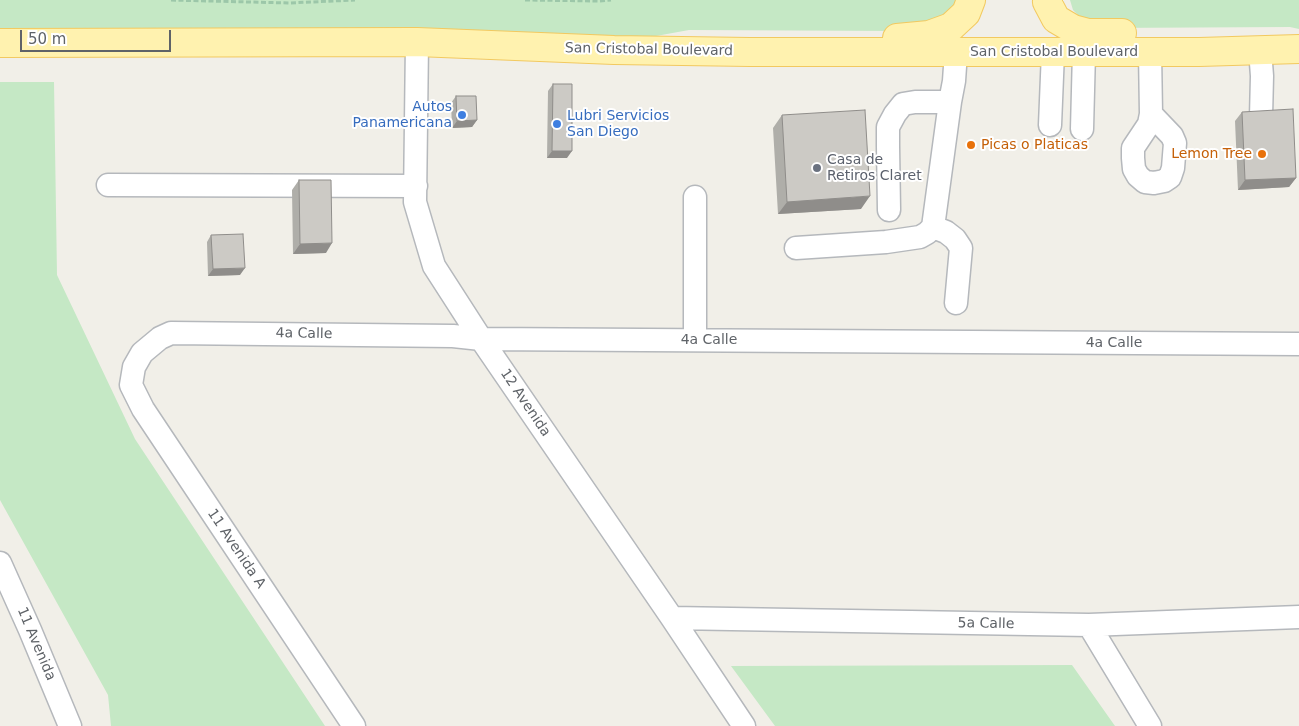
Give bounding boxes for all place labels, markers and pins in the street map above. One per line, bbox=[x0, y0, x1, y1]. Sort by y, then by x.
place label: Autos Panamericana bbox=[353, 99, 452, 132]
place label: Lubri Servicios San Diego bbox=[567, 108, 669, 140]
marker: Autos Panamericana bbox=[456, 109, 468, 121]
marker: Lubri Servicios San Diego bbox=[551, 118, 563, 130]
place label: Picas o Platicas bbox=[981, 137, 1088, 153]
marker: Picas o Platicas bbox=[965, 139, 977, 151]
place label: Lemon Tree bbox=[1171, 146, 1252, 162]
marker: Lemon Tree bbox=[1256, 148, 1268, 160]
place label: Casa de Retiros Claret bbox=[827, 152, 922, 184]
marker: Casa de Retiros Claret bbox=[811, 162, 823, 174]

